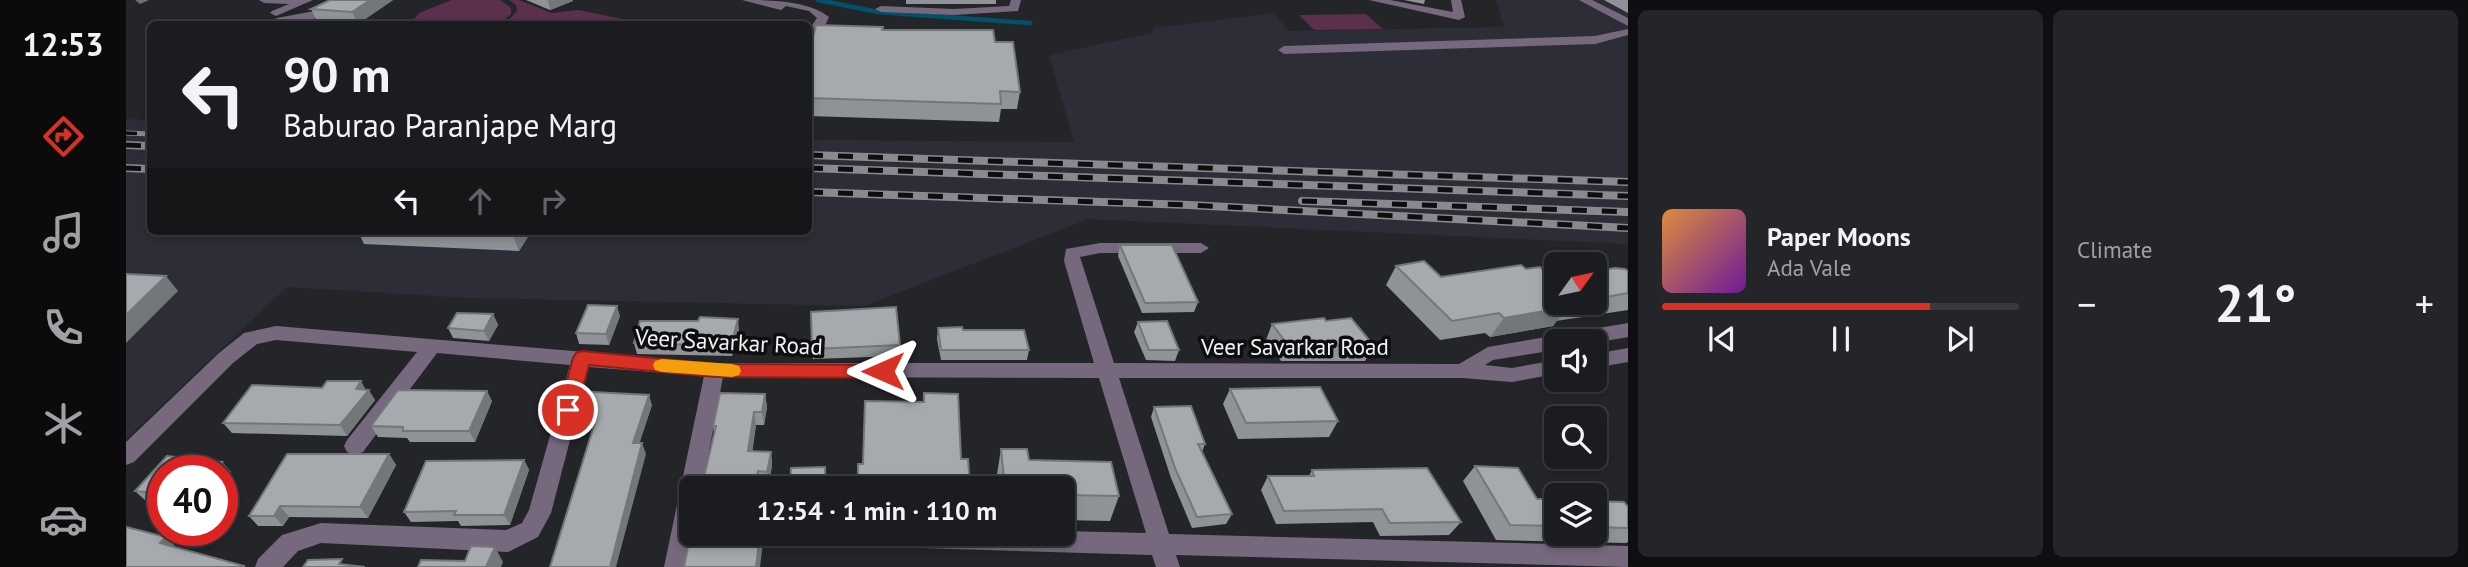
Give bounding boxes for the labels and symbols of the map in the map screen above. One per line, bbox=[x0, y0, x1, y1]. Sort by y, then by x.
north arrow bbox=[1544, 252, 1606, 315]
street label: Veer Savarkar Road bbox=[633, 322, 824, 361]
street label: Veer Savarkar Road bbox=[1200, 332, 1389, 361]
position arrow bbox=[846, 334, 920, 408]
pin bbox=[538, 380, 598, 440]
speed limit sign: 40 bbox=[147, 455, 238, 546]

